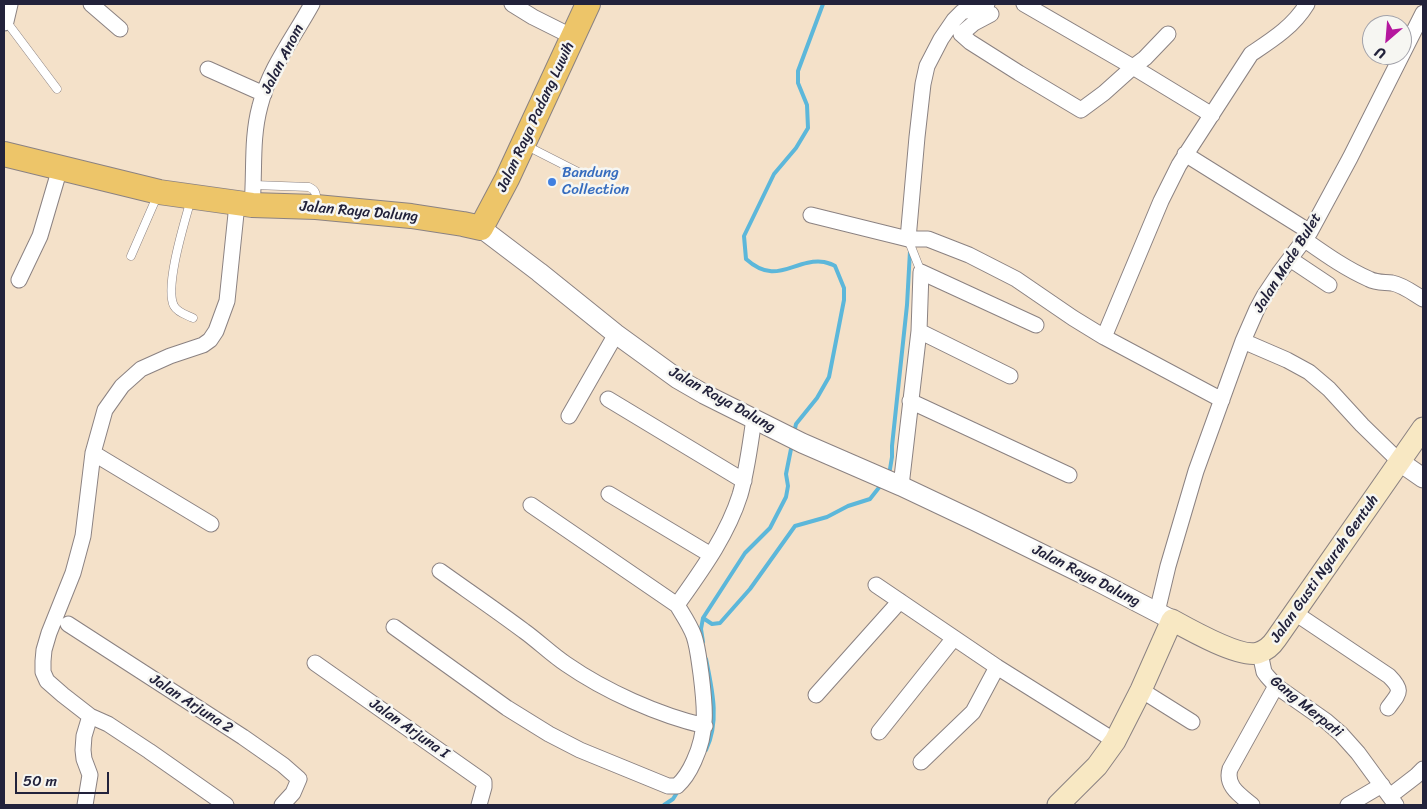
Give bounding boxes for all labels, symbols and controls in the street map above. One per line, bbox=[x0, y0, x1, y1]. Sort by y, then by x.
north arrow bbox=[1362, 15, 1412, 65]
street label: Jalan Anom bbox=[258, 21, 308, 97]
street label: Jalan Raya Padang Luwih bbox=[493, 39, 579, 195]
text: U bbox=[1371, 40, 1390, 66]
place label: Bandung Collection bbox=[562, 164, 629, 199]
marker: Bandung Collection bbox=[546, 176, 558, 188]
street label: Jalan Raya Dalung bbox=[299, 198, 419, 226]
street label: Jalan Made Bulet bbox=[1250, 210, 1326, 316]
street label: Jalan Raya Dalung bbox=[666, 363, 778, 437]
street label: Jalan Gusti Ngurah Gentuh bbox=[1267, 492, 1383, 646]
street label: Jalan Raya Dalung bbox=[1029, 541, 1143, 611]
street label: Jalan Arjuna 2 bbox=[146, 670, 236, 738]
street label: Gang Merpati bbox=[1266, 672, 1346, 742]
street label: Jalan Arjuna I bbox=[366, 695, 452, 763]
scale bar bbox=[18, 762, 111, 794]
text: 50 m bbox=[23, 768, 57, 794]

